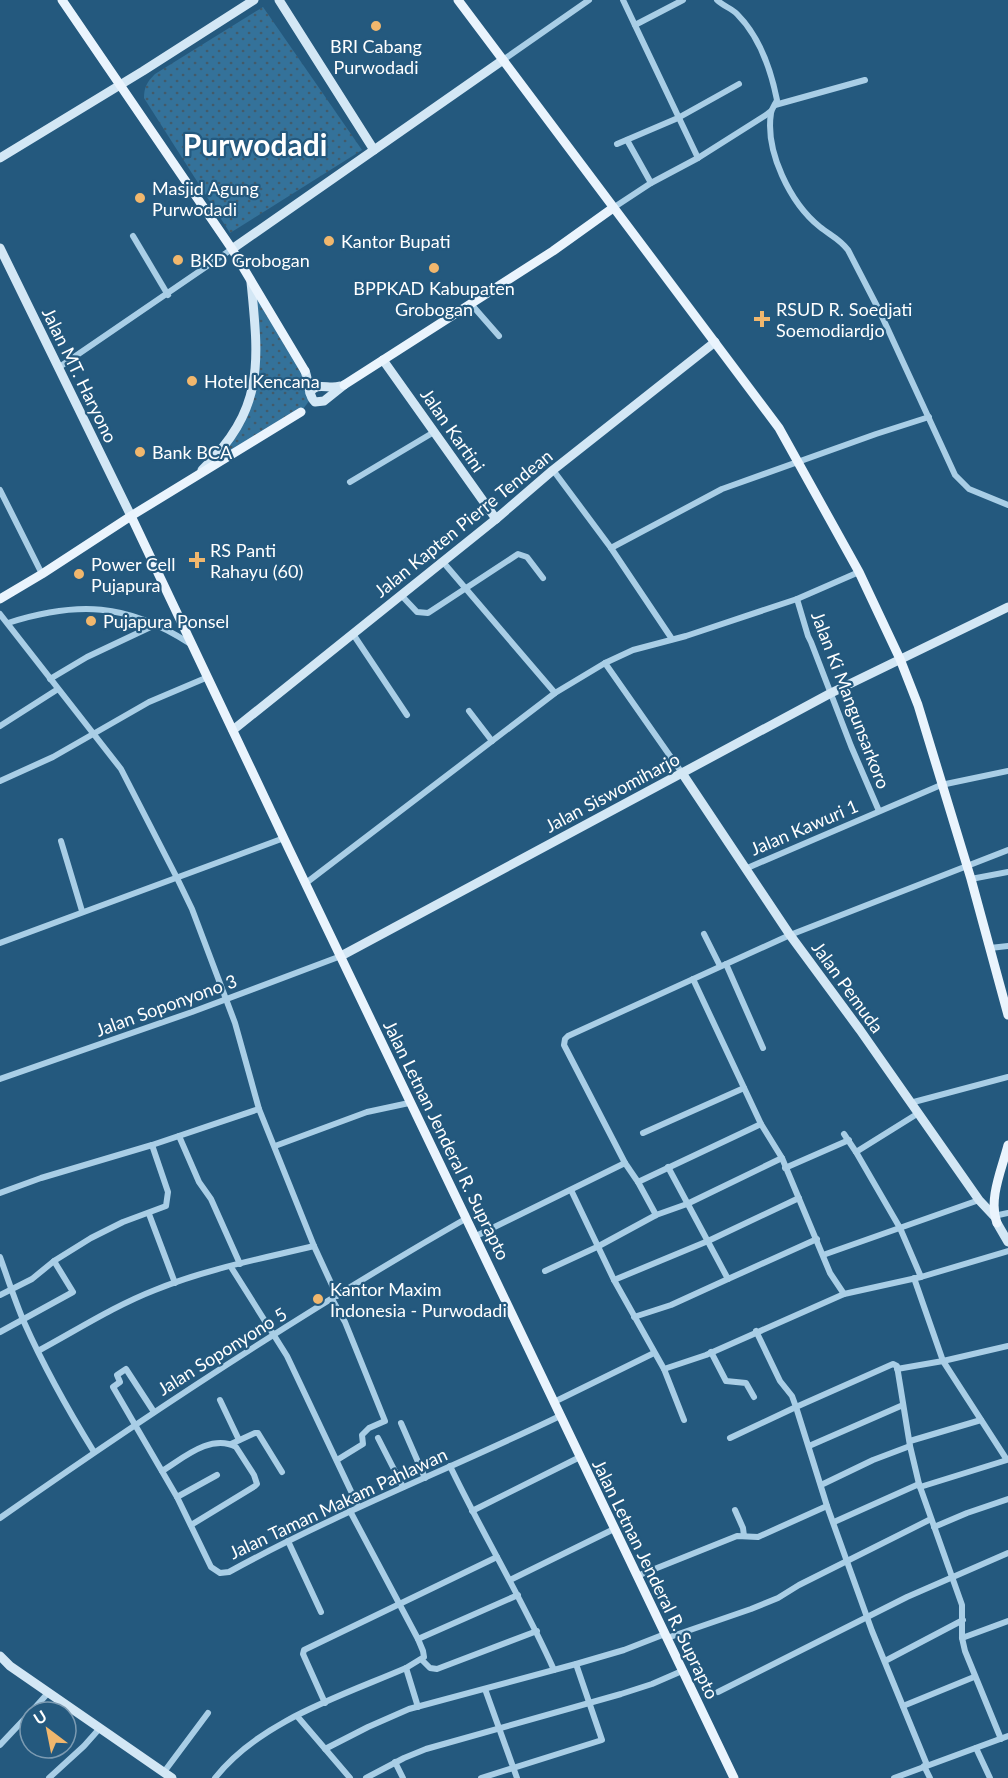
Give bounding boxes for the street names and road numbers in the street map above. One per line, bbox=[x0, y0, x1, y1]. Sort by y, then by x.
street label: Jalan MT. Haryono bbox=[38, 304, 122, 446]
street label: Jalan Kartini bbox=[416, 384, 490, 476]
street label: Jalan Kapten Pierre Tendean bbox=[369, 444, 557, 602]
street label: Jalan Ki Mangunsarkoro bbox=[807, 608, 895, 792]
street label: Jalan Siswomiharjo bbox=[541, 747, 683, 837]
street label: Jalan Kawuri 1 bbox=[747, 794, 861, 860]
street label: Jalan Pemuda bbox=[807, 937, 889, 1037]
street label: Jalan Soponyono 3 bbox=[92, 969, 240, 1041]
street label: Jalan Letnan Jenderal R. Suprapto bbox=[379, 1017, 515, 1263]
street label: Jalan Soponyono 5 bbox=[153, 1302, 291, 1400]
street label: Jalan Taman Makam Pahlawan bbox=[226, 1443, 450, 1563]
street label: Jalan Letnan Jenderal R. Suprapto bbox=[588, 1456, 724, 1702]

